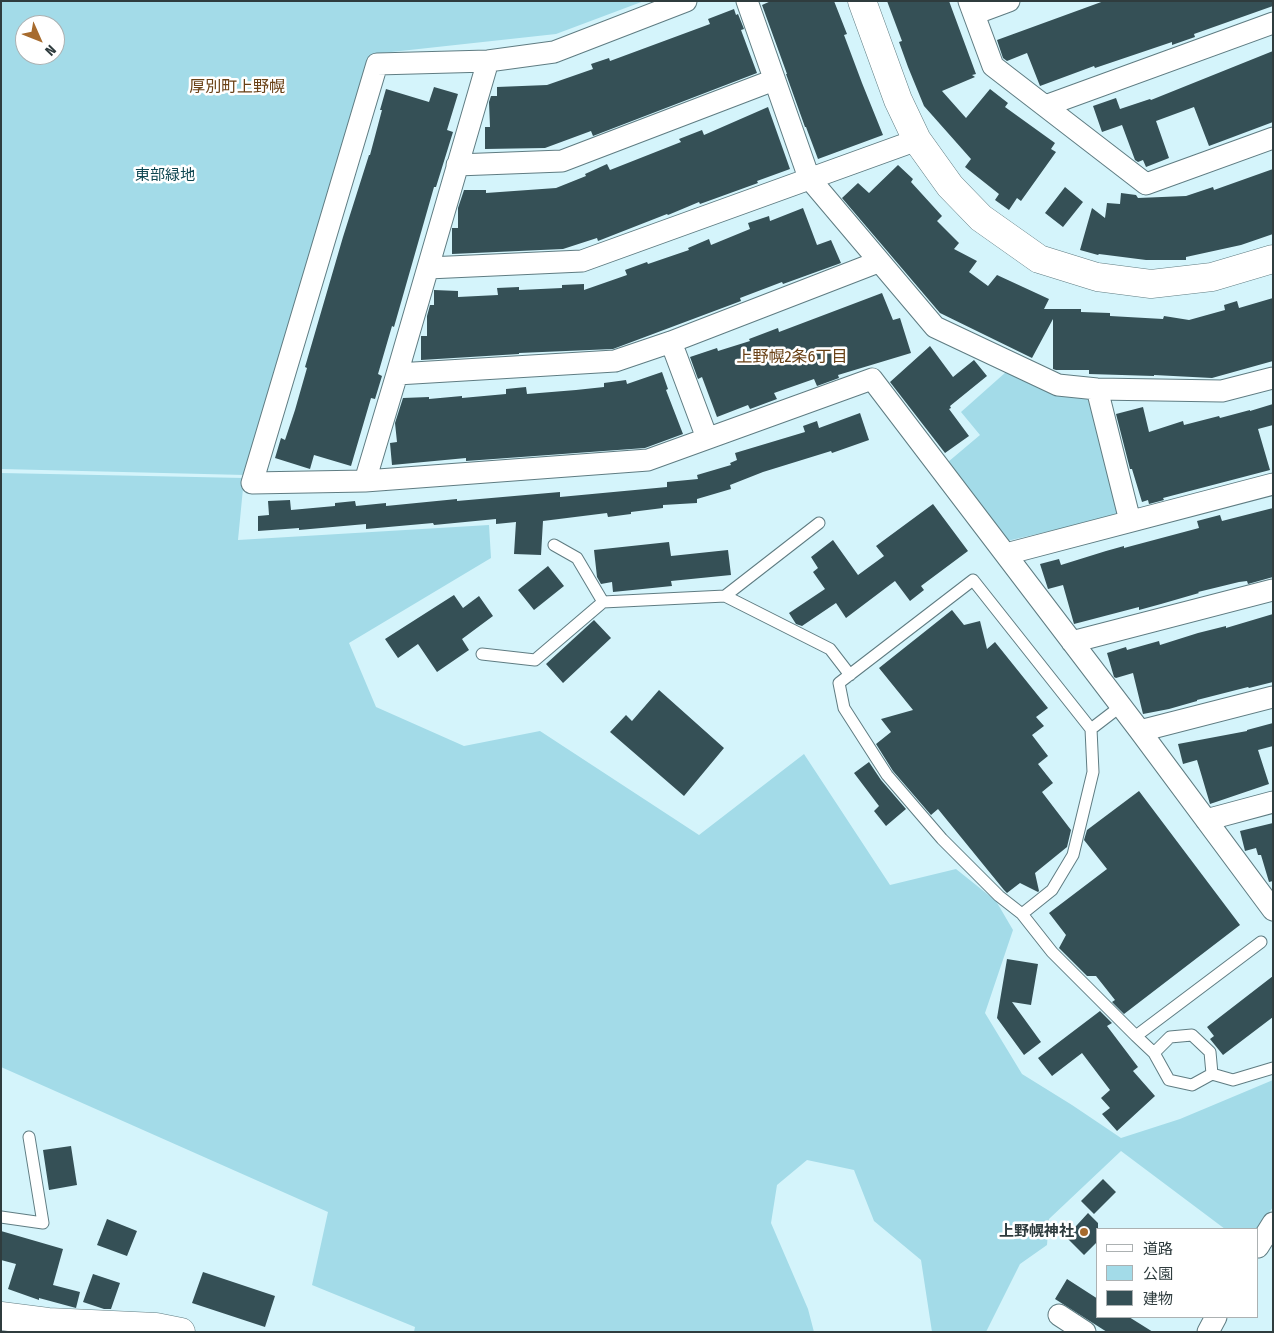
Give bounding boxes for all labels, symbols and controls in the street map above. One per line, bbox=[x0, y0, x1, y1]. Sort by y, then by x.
north arrow bbox=[15, 15, 65, 65]
text: N bbox=[41, 41, 59, 59]
district label: 厚別町上野幌 bbox=[189, 78, 285, 98]
park label: 東部緑地 bbox=[135, 167, 195, 185]
district label: 上野幌2条6丁目 bbox=[737, 348, 847, 368]
place label: 上野幌神社 bbox=[999, 1223, 1074, 1241]
marker: 上野幌神社 bbox=[1078, 1226, 1090, 1238]
legend bbox=[1096, 1228, 1259, 1318]
text: 道路 bbox=[1143, 1240, 1173, 1258]
text: 公園 bbox=[1143, 1265, 1173, 1283]
text: 建物 bbox=[1143, 1290, 1173, 1308]

